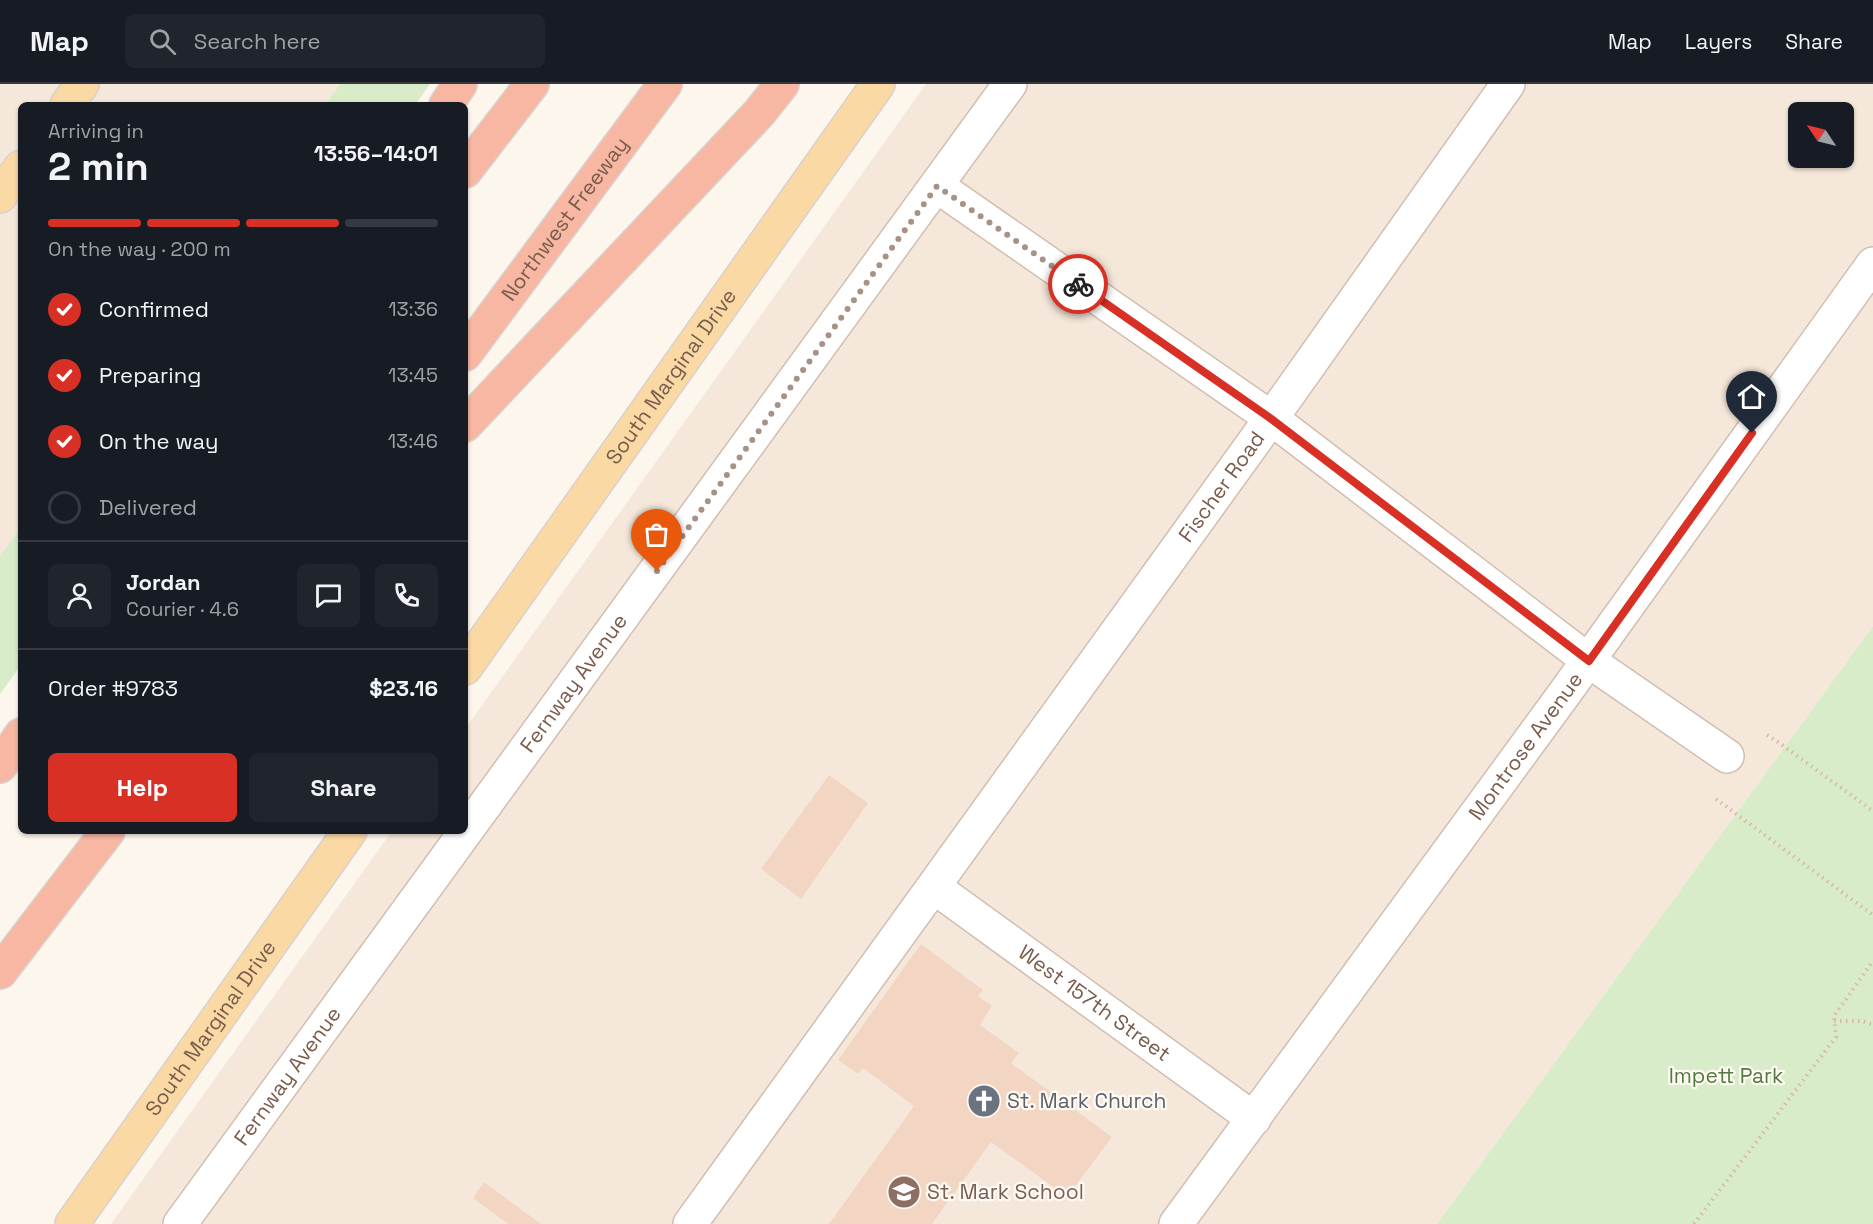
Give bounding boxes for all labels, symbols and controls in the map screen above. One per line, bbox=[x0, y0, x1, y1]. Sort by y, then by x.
search box bbox=[125, 14, 545, 68]
text: Map bbox=[30, 23, 89, 59]
icon: search bbox=[146, 25, 179, 58]
text: Search here bbox=[194, 27, 321, 55]
text: Map bbox=[1608, 28, 1652, 55]
text: Layers bbox=[1685, 28, 1752, 55]
text: Share bbox=[1785, 28, 1843, 55]
north arrow bbox=[1788, 102, 1854, 168]
map controls bbox=[1788, 102, 1854, 168]
text: Arriving in bbox=[48, 118, 144, 144]
street label: Northwest Freeway bbox=[495, 131, 634, 306]
text: 13:56–14:01 bbox=[314, 139, 438, 167]
text: 2 min bbox=[48, 142, 149, 191]
text: On the way · 200 m bbox=[48, 236, 231, 262]
courier bbox=[1048, 254, 1108, 314]
icon: bike bbox=[1062, 268, 1095, 301]
street label: South Marginal Drive bbox=[599, 283, 742, 469]
icon: check bbox=[48, 293, 81, 326]
text: Confirmed bbox=[99, 295, 209, 323]
text: 13:36 bbox=[388, 296, 438, 322]
icon: check bbox=[48, 359, 81, 392]
text: Preparing bbox=[99, 361, 201, 389]
text: 13:45 bbox=[388, 362, 438, 388]
pin bbox=[1726, 371, 1777, 433]
icon: home bbox=[1735, 380, 1768, 413]
icon: check bbox=[48, 425, 81, 458]
street label: Fischer Road bbox=[1172, 426, 1270, 547]
text: On the way bbox=[99, 427, 218, 455]
text: 13:46 bbox=[388, 428, 438, 454]
text: Delivered bbox=[99, 493, 197, 521]
pin bbox=[631, 509, 682, 571]
icon: bag bbox=[640, 518, 673, 551]
button: person bbox=[48, 564, 111, 627]
button: chat bbox=[297, 564, 360, 627]
button: phone bbox=[375, 564, 438, 627]
text: Jordan bbox=[126, 568, 201, 596]
text: Courier · 4.6 bbox=[126, 596, 239, 622]
street label: Fernway Avenue bbox=[514, 608, 633, 758]
street label: Montrose Avenue bbox=[1462, 667, 1588, 825]
text: Order #9783 bbox=[48, 674, 178, 702]
text: $23.16 bbox=[369, 674, 438, 702]
button: Help bbox=[48, 753, 237, 822]
button: Share bbox=[249, 753, 438, 822]
street label: South Marginal Drive bbox=[139, 935, 282, 1121]
street label: West 157th Street bbox=[1013, 939, 1176, 1067]
street label: Fernway Avenue bbox=[228, 1001, 347, 1150]
park label: Impett Park bbox=[1669, 1062, 1783, 1089]
church icon: St. Mark Church bbox=[966, 1083, 1002, 1119]
place label: St. Mark Church bbox=[1007, 1087, 1166, 1114]
school or university icon: St. Mark School bbox=[886, 1174, 922, 1210]
place label: St. Mark School bbox=[927, 1178, 1084, 1205]

